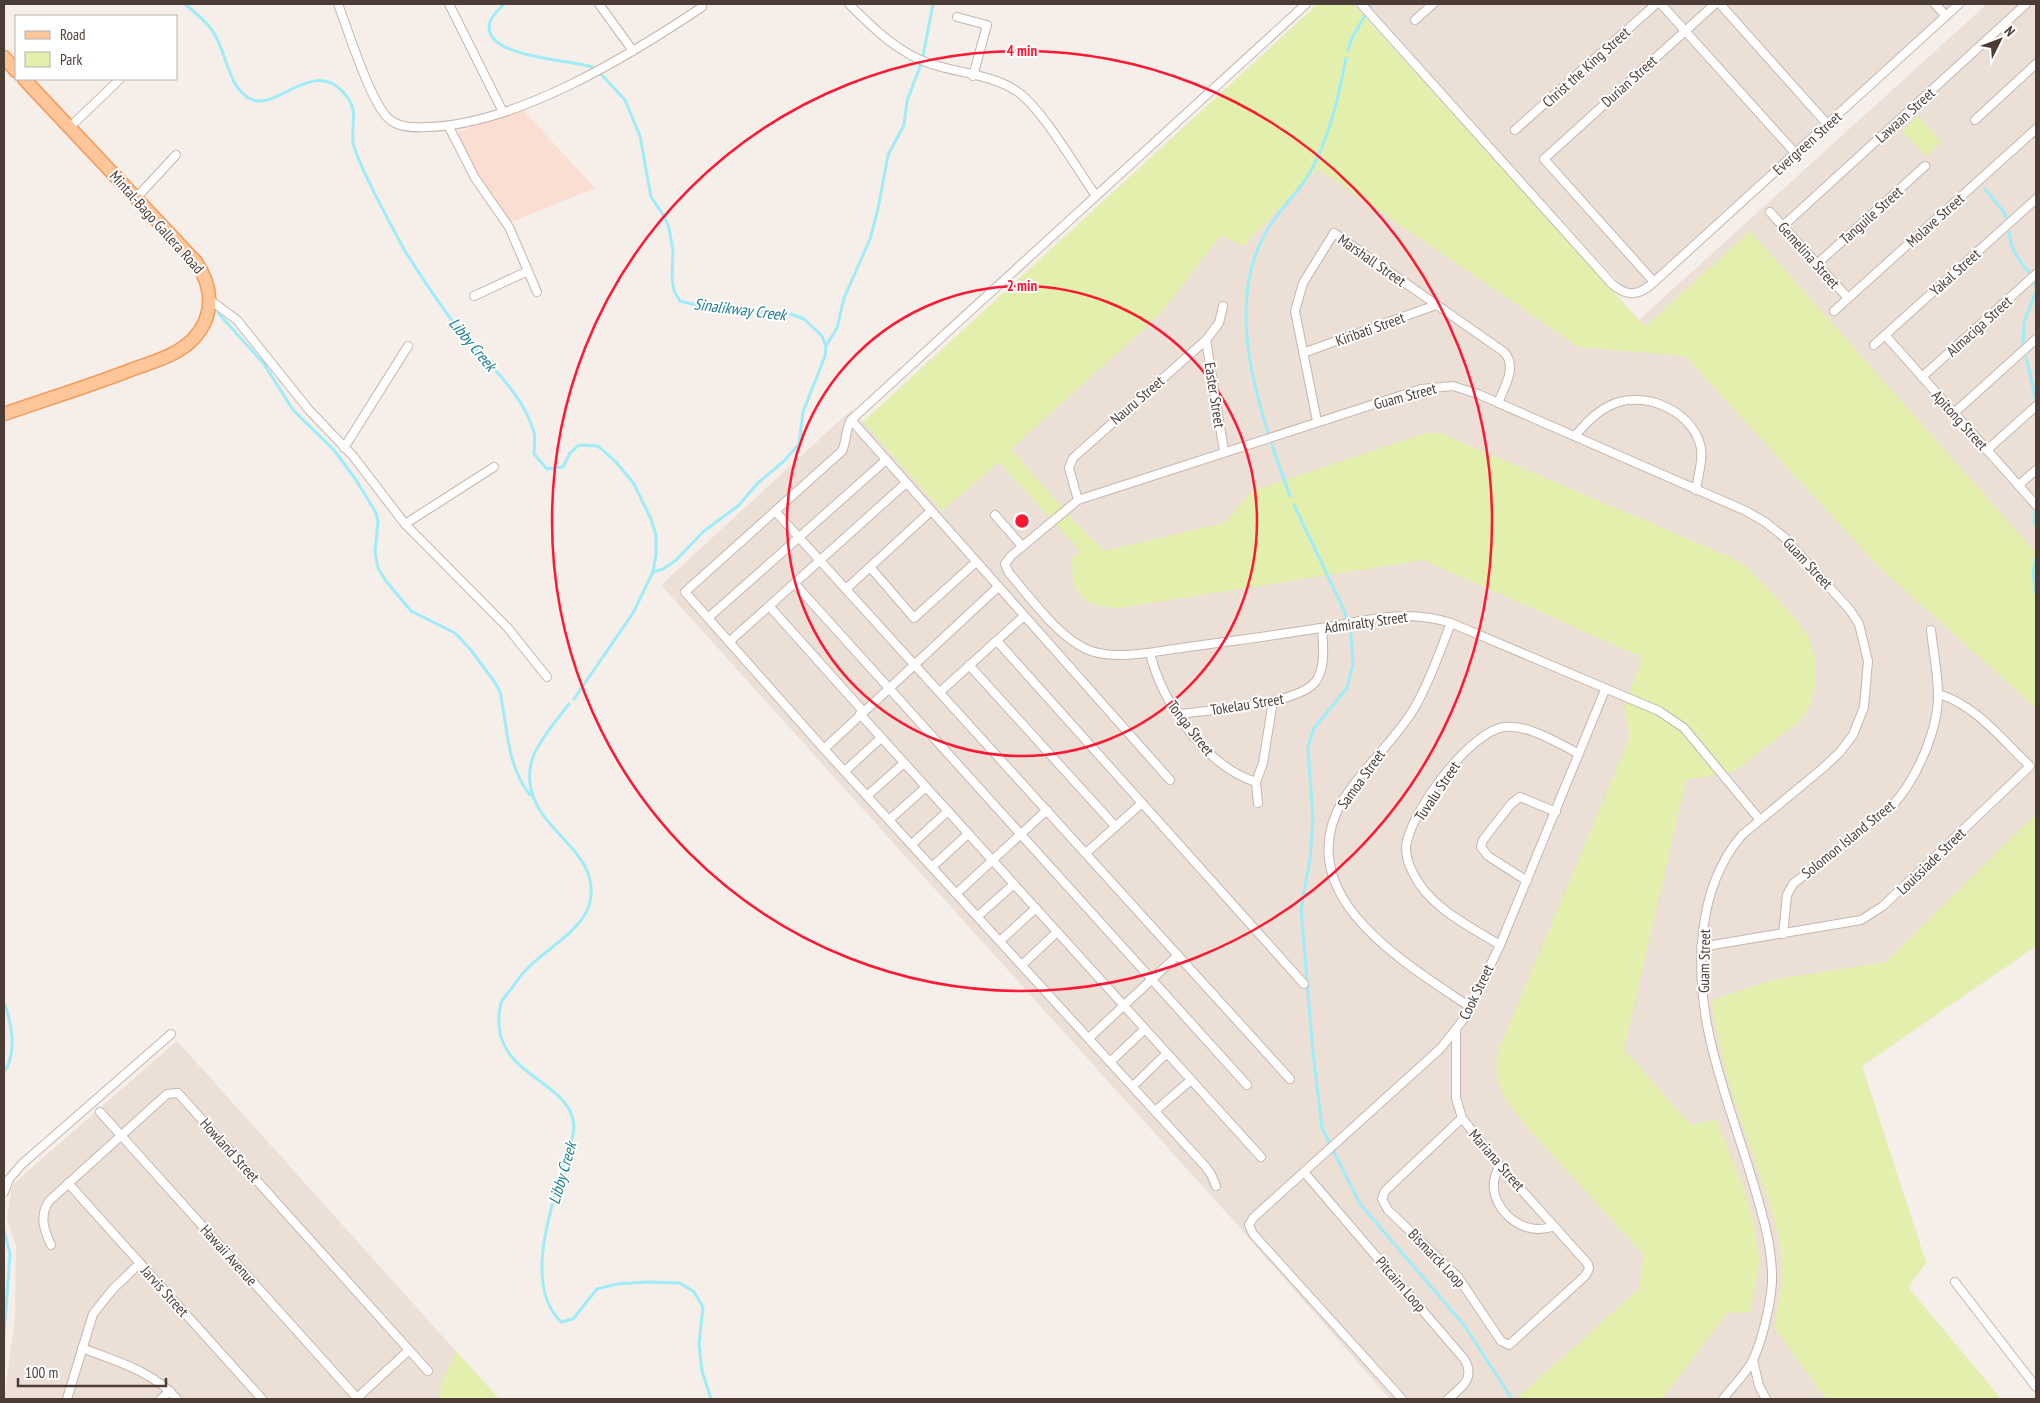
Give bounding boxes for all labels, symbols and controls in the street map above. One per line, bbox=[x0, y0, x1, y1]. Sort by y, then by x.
legend bbox=[15, 15, 178, 80]
north arrow bbox=[1975, 15, 2025, 65]
text: N bbox=[2000, 22, 2019, 40]
street label: Christ the King Street bbox=[1538, 23, 1634, 111]
text: Road bbox=[60, 25, 86, 44]
text: 4 min bbox=[1007, 41, 1037, 60]
text: Park bbox=[60, 50, 82, 69]
street label: Durian Street bbox=[1597, 51, 1661, 111]
street label: Lawaan Street bbox=[1871, 83, 1939, 147]
street label: Evergreen Street bbox=[1769, 107, 1845, 179]
street label: Mintal-Bago Gallera Road bbox=[106, 167, 208, 277]
street label: Tanguile Street bbox=[1836, 182, 1906, 248]
street label: Molave Street bbox=[1902, 189, 1968, 251]
street label: Gemelina Street bbox=[1774, 218, 1844, 292]
street label: Marshall Street bbox=[1334, 230, 1410, 290]
street label: Yakal Street bbox=[1926, 244, 1984, 300]
text: 2 min bbox=[1007, 276, 1037, 295]
street label: Almaciga Street bbox=[1942, 292, 2016, 360]
water label: Sinalikway Creek bbox=[693, 293, 789, 325]
street label: Kiribati Street bbox=[1333, 308, 1407, 350]
water label: Libby Creek bbox=[445, 313, 502, 376]
street label: Easter Street bbox=[1200, 361, 1230, 429]
street label: Nauru Street bbox=[1106, 371, 1168, 429]
street label: Guam Street bbox=[1372, 379, 1438, 413]
street label: Apitong Street bbox=[1928, 386, 1992, 454]
centre of rings bbox=[1013, 512, 1031, 530]
street label: Guam Street bbox=[1779, 533, 1837, 593]
street label: Admiralty Street bbox=[1323, 607, 1409, 637]
street label: Tokelau Street bbox=[1209, 689, 1285, 719]
street label: Tonga Street bbox=[1164, 697, 1218, 759]
street label: Samoa Street bbox=[1333, 746, 1389, 812]
street label: Tuvalu Street bbox=[1410, 758, 1464, 824]
street label: Solomon Island Street bbox=[1798, 796, 1898, 882]
street label: Louissiade Street bbox=[1893, 824, 1969, 898]
street label: Guam Street bbox=[1694, 929, 1714, 993]
street label: Cook Street bbox=[1455, 961, 1497, 1023]
street label: Howland Street bbox=[196, 1114, 264, 1186]
street label: Mariana Street bbox=[1465, 1125, 1529, 1195]
water label: Libby Creek bbox=[544, 1138, 581, 1206]
street label: Hawaii Avenue bbox=[196, 1220, 262, 1290]
street label: Bismarck Loop bbox=[1404, 1225, 1470, 1291]
street label: Pitcairn Loop bbox=[1372, 1252, 1430, 1316]
street label: Jarvis Street bbox=[136, 1261, 193, 1320]
scale bar bbox=[18, 1356, 165, 1388]
text: 100 m bbox=[25, 1363, 58, 1382]

